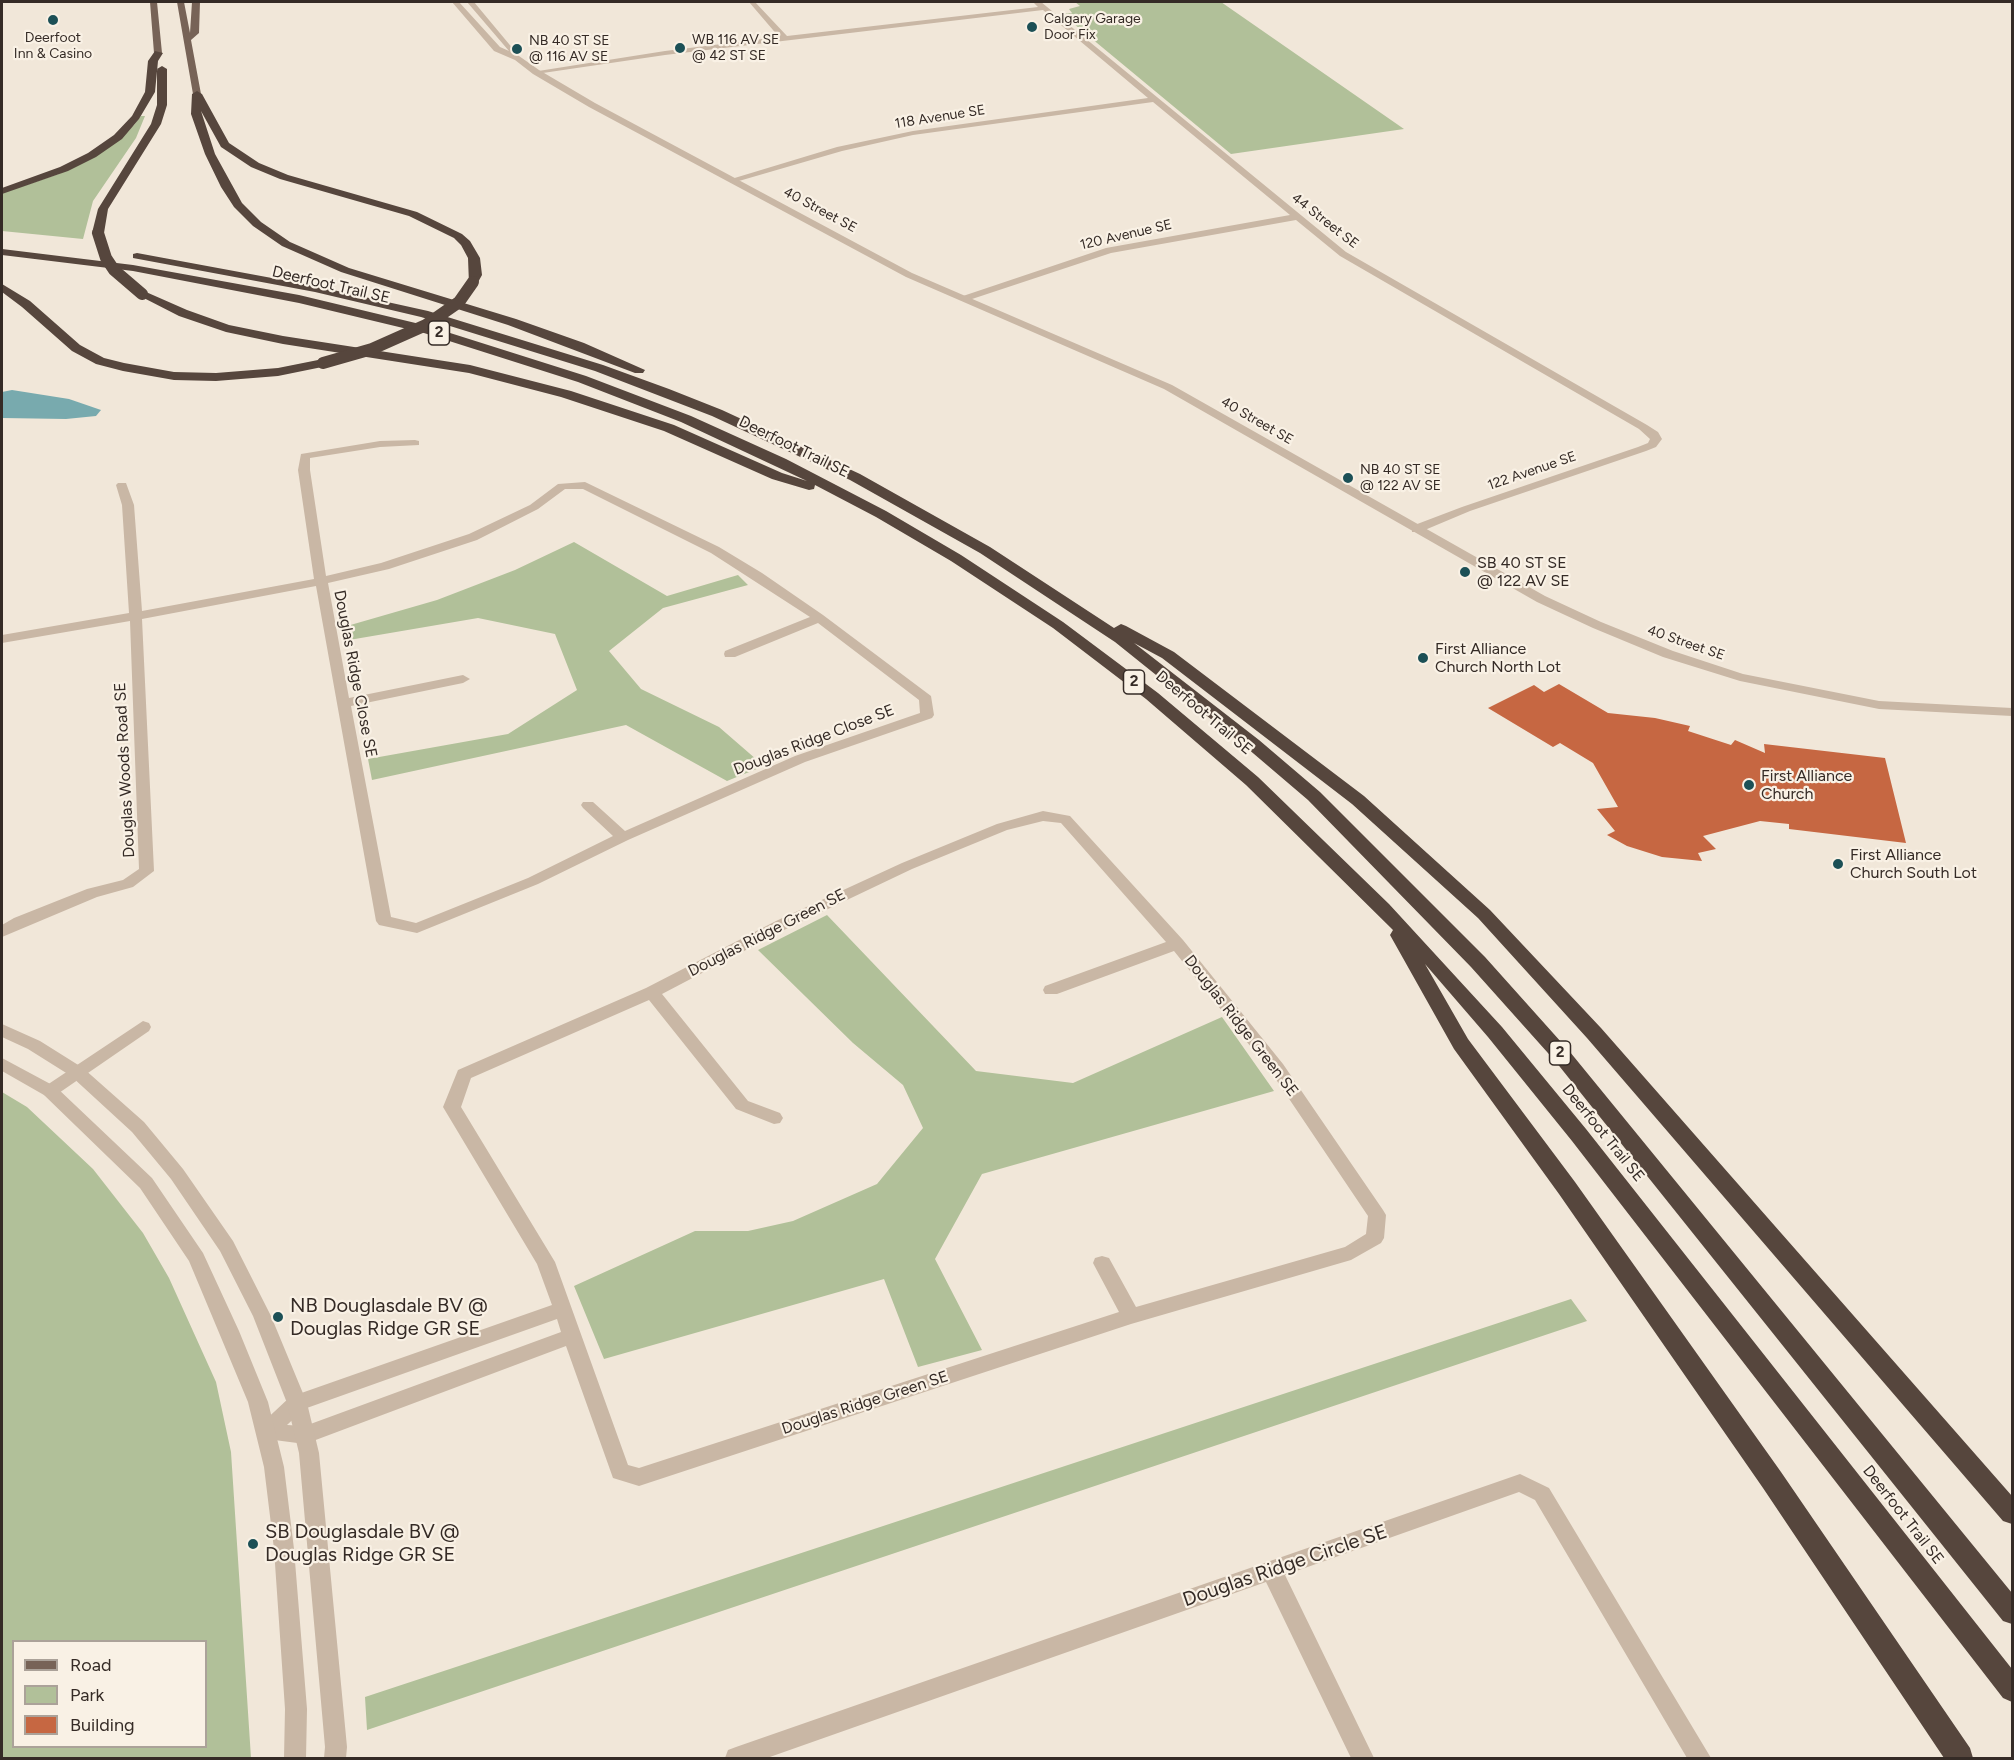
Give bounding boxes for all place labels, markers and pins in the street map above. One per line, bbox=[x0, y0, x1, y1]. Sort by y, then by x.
place label: Calgary Garage Door Fix bbox=[1044, 11, 1141, 44]
marker: Deerfoot Inn & Casino bbox=[46, 13, 60, 27]
marker: Calgary Garage Door Fix bbox=[1025, 20, 1039, 34]
place label: Deerfoot Inn & Casino bbox=[14, 30, 92, 62]
place label: WB 116 AV SE @ 42 ST SE bbox=[692, 32, 779, 64]
place label: NB 40 ST SE @ 116 AV SE bbox=[529, 33, 610, 66]
marker: WB 116 AV SE @ 42 ST SE bbox=[673, 41, 687, 55]
marker: NB 40 ST SE @ 116 AV SE bbox=[510, 42, 524, 56]
place label: NB 40 ST SE @ 122 AV SE bbox=[1360, 462, 1441, 494]
marker: NB 40 ST SE @ 122 AV SE bbox=[1341, 471, 1355, 485]
place label: SB 40 ST SE @ 122 AV SE bbox=[1477, 553, 1570, 591]
marker: SB 40 ST SE @ 122 AV SE bbox=[1458, 565, 1472, 579]
place label: First Alliance Church North Lot bbox=[1435, 639, 1561, 677]
marker: First Alliance Church North Lot bbox=[1416, 651, 1430, 665]
place label: First Alliance Church bbox=[1761, 766, 1852, 804]
marker: First Alliance Church bbox=[1742, 778, 1756, 792]
place label: First Alliance Church South Lot bbox=[1850, 845, 1977, 883]
marker: First Alliance Church South Lot bbox=[1831, 857, 1845, 871]
place label: NB Douglasdale BV @ Douglas Ridge GR SE bbox=[290, 1294, 488, 1341]
marker: NB Douglasdale BV @ Douglas Ridge GR SE bbox=[271, 1310, 285, 1324]
place label: SB Douglasdale BV @ Douglas Ridge GR SE bbox=[265, 1520, 460, 1567]
marker: SB Douglasdale BV @ Douglas Ridge GR SE bbox=[246, 1537, 260, 1551]

